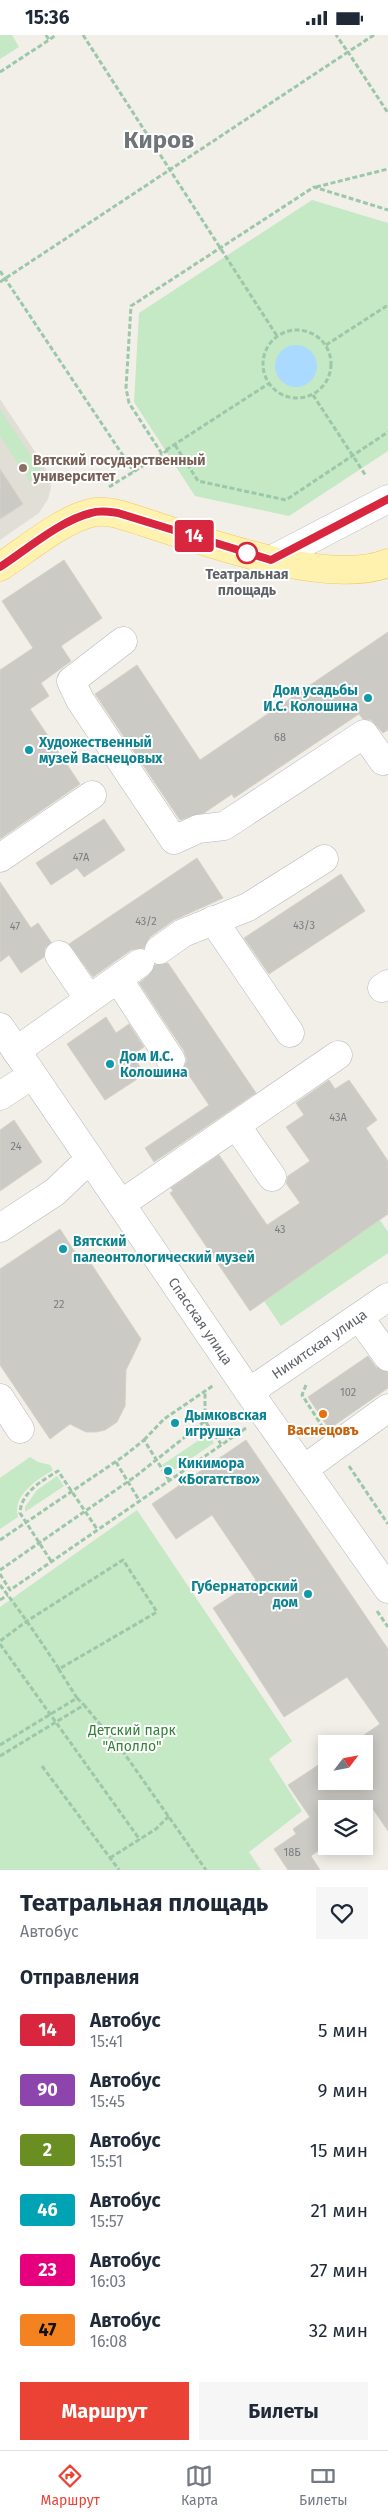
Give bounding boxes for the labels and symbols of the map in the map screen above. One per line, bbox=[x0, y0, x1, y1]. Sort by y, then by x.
district label: Киров bbox=[124, 126, 194, 154]
place label: Вятский государственный университет bbox=[32, 452, 205, 485]
marker: Вятский государственный университет bbox=[17, 462, 29, 474]
line badge: 14 bbox=[172, 520, 216, 552]
marker: Театральная площадь bbox=[236, 542, 258, 564]
place label: Театральная площадь bbox=[205, 566, 289, 599]
place label: Дом усадьбы И.С. Колошина bbox=[263, 682, 358, 715]
marker: Дом усадьбы И.С. Колошина bbox=[362, 692, 374, 704]
house number: 68 bbox=[274, 731, 286, 744]
place label: Художественный музей Васнецовых bbox=[38, 734, 163, 767]
marker: Художественный музей Васнецовых bbox=[23, 744, 35, 756]
house number: 47А bbox=[73, 851, 90, 864]
house number: 43/2 bbox=[135, 915, 157, 928]
house number: 43/3 bbox=[293, 919, 315, 932]
house number: 47 bbox=[10, 920, 20, 933]
place label: Дом И.С. Колошина bbox=[119, 1048, 188, 1081]
marker: Дом И.С. Колошина bbox=[104, 1058, 116, 1070]
house number: 43А bbox=[329, 1111, 347, 1124]
house number: 24 bbox=[11, 1140, 22, 1153]
house number: 43 bbox=[274, 1223, 286, 1236]
place label: Вятский палеонтологический музей bbox=[73, 1233, 255, 1266]
marker: Вятский палеонтологический музей bbox=[57, 1243, 69, 1255]
street label: Спасская улица bbox=[165, 1274, 236, 1368]
house number: 22 bbox=[54, 1298, 64, 1311]
street label: Никитская улица bbox=[268, 1306, 370, 1383]
house number: 102 bbox=[340, 1386, 356, 1399]
place label: Дымковская игрушка bbox=[184, 1407, 267, 1440]
marker: Васнецовъ bbox=[317, 1408, 329, 1420]
marker: Дымковская игрушка bbox=[169, 1417, 181, 1429]
place label: Васнецовъ bbox=[287, 1422, 359, 1439]
place label: Кикимора «Богатство» bbox=[178, 1455, 260, 1488]
marker: Кикимора «Богатство» bbox=[162, 1465, 174, 1477]
place label: Губернаторский дом bbox=[191, 1578, 298, 1611]
marker: Губернаторский дом bbox=[302, 1588, 314, 1600]
park label: Детский парк "Аполло" bbox=[87, 1722, 177, 1755]
north arrow bbox=[318, 1735, 372, 1790]
house number: 18Б bbox=[283, 1846, 301, 1859]

